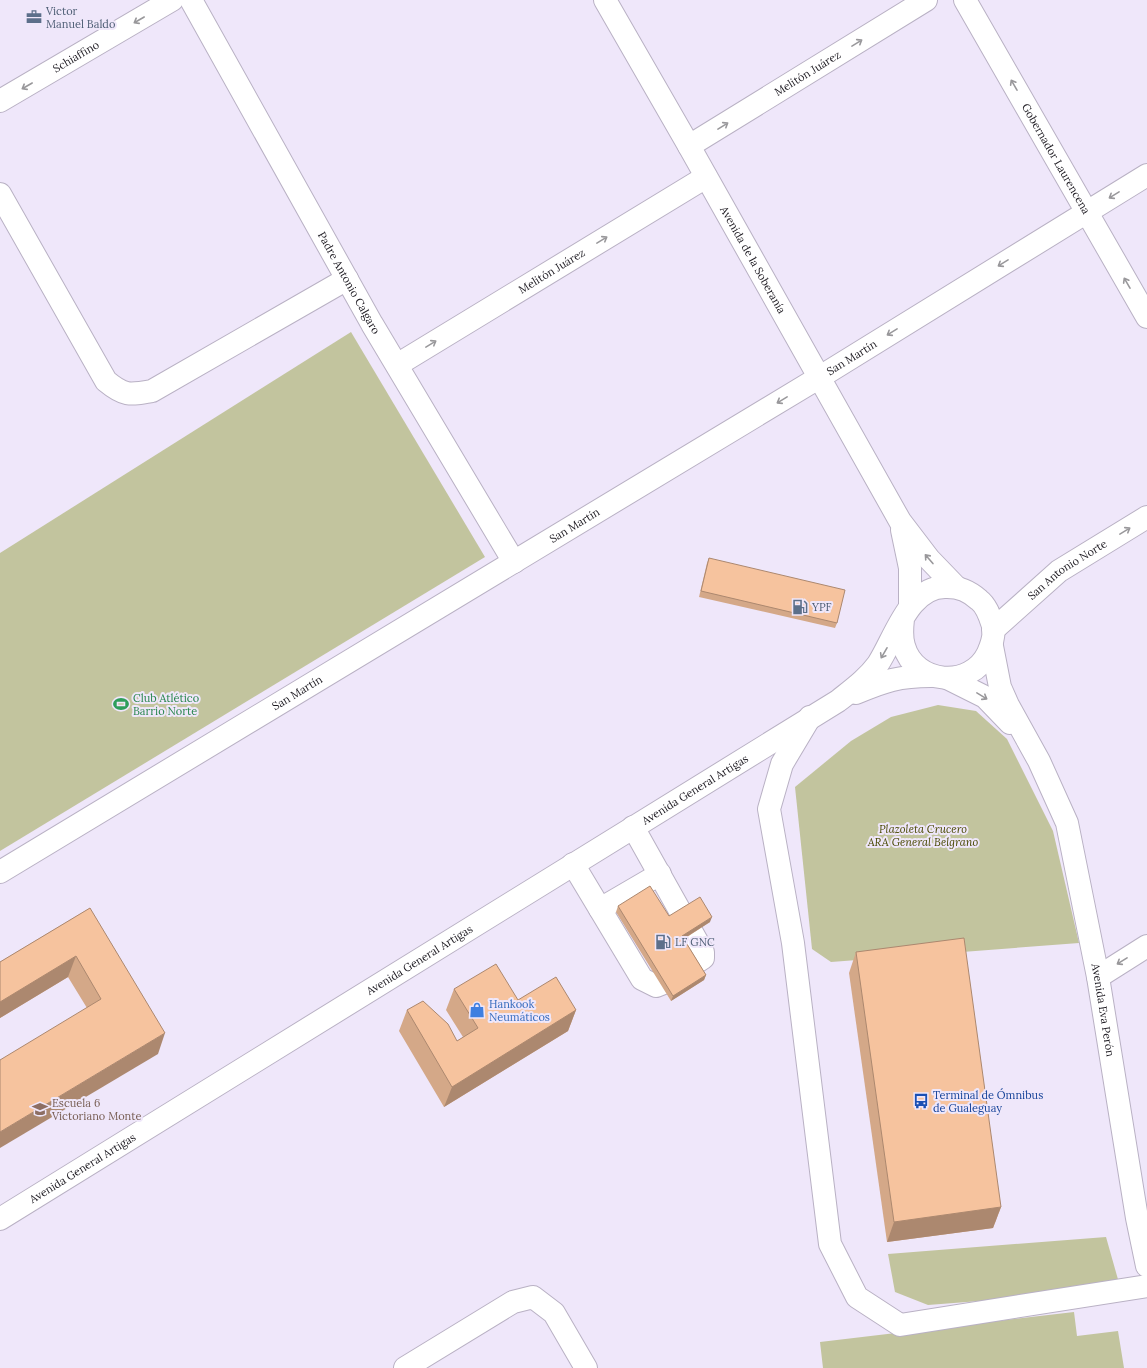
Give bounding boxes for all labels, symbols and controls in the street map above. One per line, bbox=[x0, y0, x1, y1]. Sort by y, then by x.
place label: Victor Manuel Baldo bbox=[45, 4, 115, 31]
office icon: Victor Manuel Baldo bbox=[25, 8, 43, 26]
one-way arrow bbox=[133, 16, 145, 24]
street label: Schiaffino bbox=[50, 37, 102, 75]
one-way arrow bbox=[851, 38, 863, 46]
street label: Melitón Juárez bbox=[772, 47, 843, 99]
one-way arrow bbox=[1009, 80, 1017, 92]
one-way arrow bbox=[21, 82, 33, 90]
street label: Gobernador Laurencena bbox=[1019, 101, 1094, 217]
one-way arrow bbox=[717, 122, 728, 130]
one-way arrow bbox=[1108, 192, 1120, 200]
street label: Avenida de la Soberanía bbox=[717, 203, 789, 316]
street label: Padre Antonio Calgaro bbox=[315, 229, 383, 336]
one-way arrow bbox=[596, 236, 608, 244]
street label: Melitón Juárez bbox=[516, 245, 588, 296]
one-way arrow bbox=[997, 260, 1009, 268]
one-way arrow bbox=[1123, 277, 1131, 289]
one-way arrow bbox=[886, 328, 898, 336]
street label: San Martín bbox=[824, 337, 879, 378]
one-way arrow bbox=[425, 340, 437, 348]
one-way arrow bbox=[776, 396, 788, 404]
street label: San Martín bbox=[547, 505, 602, 546]
one-way arrow bbox=[1119, 527, 1130, 535]
street label: San Antonio Norte bbox=[1025, 536, 1109, 603]
one-way arrow bbox=[925, 553, 934, 564]
fuel station icon: YPF bbox=[791, 598, 809, 616]
place label: YPF bbox=[811, 600, 832, 614]
one-way arrow bbox=[879, 647, 887, 659]
street label: San Martín bbox=[269, 672, 325, 713]
place label: Club Atlético Barrio Norte bbox=[133, 691, 199, 718]
one-way arrow bbox=[976, 691, 987, 700]
sports icon: Club Atlético Barrio Norte bbox=[112, 695, 130, 713]
street label: Avenida General Artigas bbox=[638, 751, 751, 828]
park label: Plazoleta Crucero ARA General Belgrano bbox=[867, 822, 979, 849]
street label: Avenida General Artigas bbox=[363, 922, 475, 998]
fuel station icon: LF GNC bbox=[654, 933, 672, 951]
place label: LF GNC bbox=[675, 935, 715, 949]
one-way arrow bbox=[1116, 958, 1128, 966]
street label: Avenida Eva Perón bbox=[1088, 961, 1118, 1058]
place label: Hankook Neumáticos bbox=[489, 997, 550, 1024]
shop icon: Hankook Neumáticos bbox=[468, 1001, 486, 1019]
place label: Terminal de Ómnibus de Gualeguay bbox=[933, 1088, 1043, 1115]
bus stop icon: Terminal de Ómnibus de Gualeguay bbox=[912, 1092, 930, 1110]
place label: Escuela 6 Victoriano Monte bbox=[51, 1096, 141, 1123]
school or university icon: Escuela 6 Victoriano Monte bbox=[31, 1100, 49, 1118]
street label: Avenida General Artigas bbox=[26, 1130, 138, 1207]

